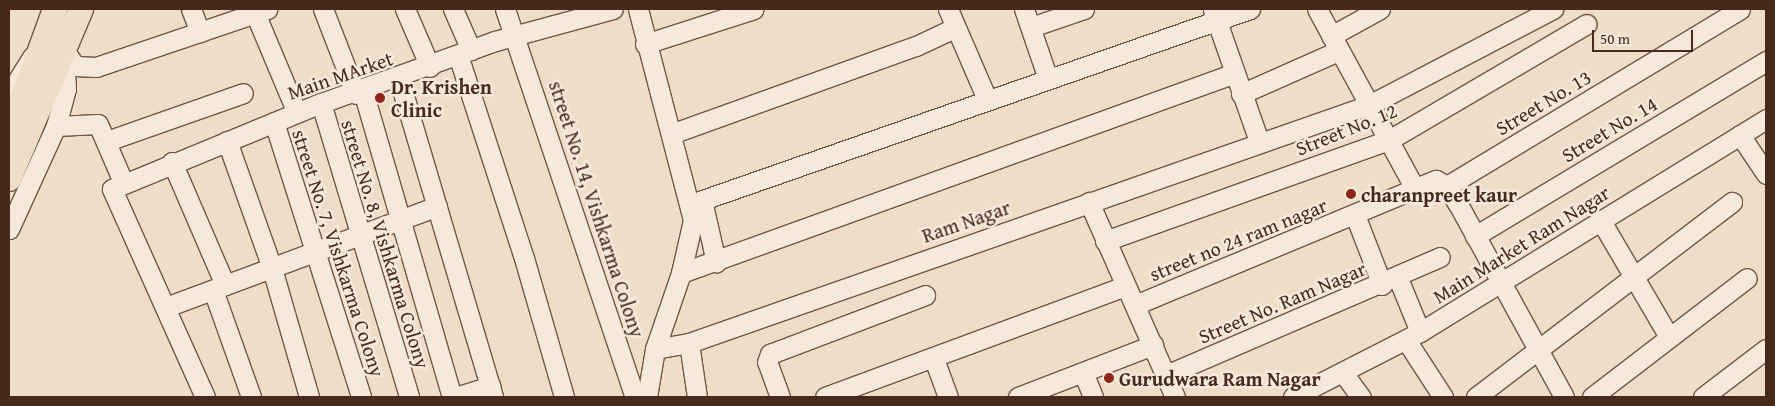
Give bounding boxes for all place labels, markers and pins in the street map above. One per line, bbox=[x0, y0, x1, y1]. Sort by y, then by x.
place label: Dr. Krishen Clinic bbox=[391, 74, 492, 121]
marker: Dr. Krishen Clinic bbox=[373, 91, 387, 105]
place label: charanpreet kaur bbox=[1361, 182, 1517, 206]
marker: charanpreet kaur bbox=[1345, 188, 1357, 200]
place label: Gurudwara Ram Nagar bbox=[1119, 366, 1321, 390]
marker: Gurudwara Ram Nagar bbox=[1103, 372, 1115, 384]

